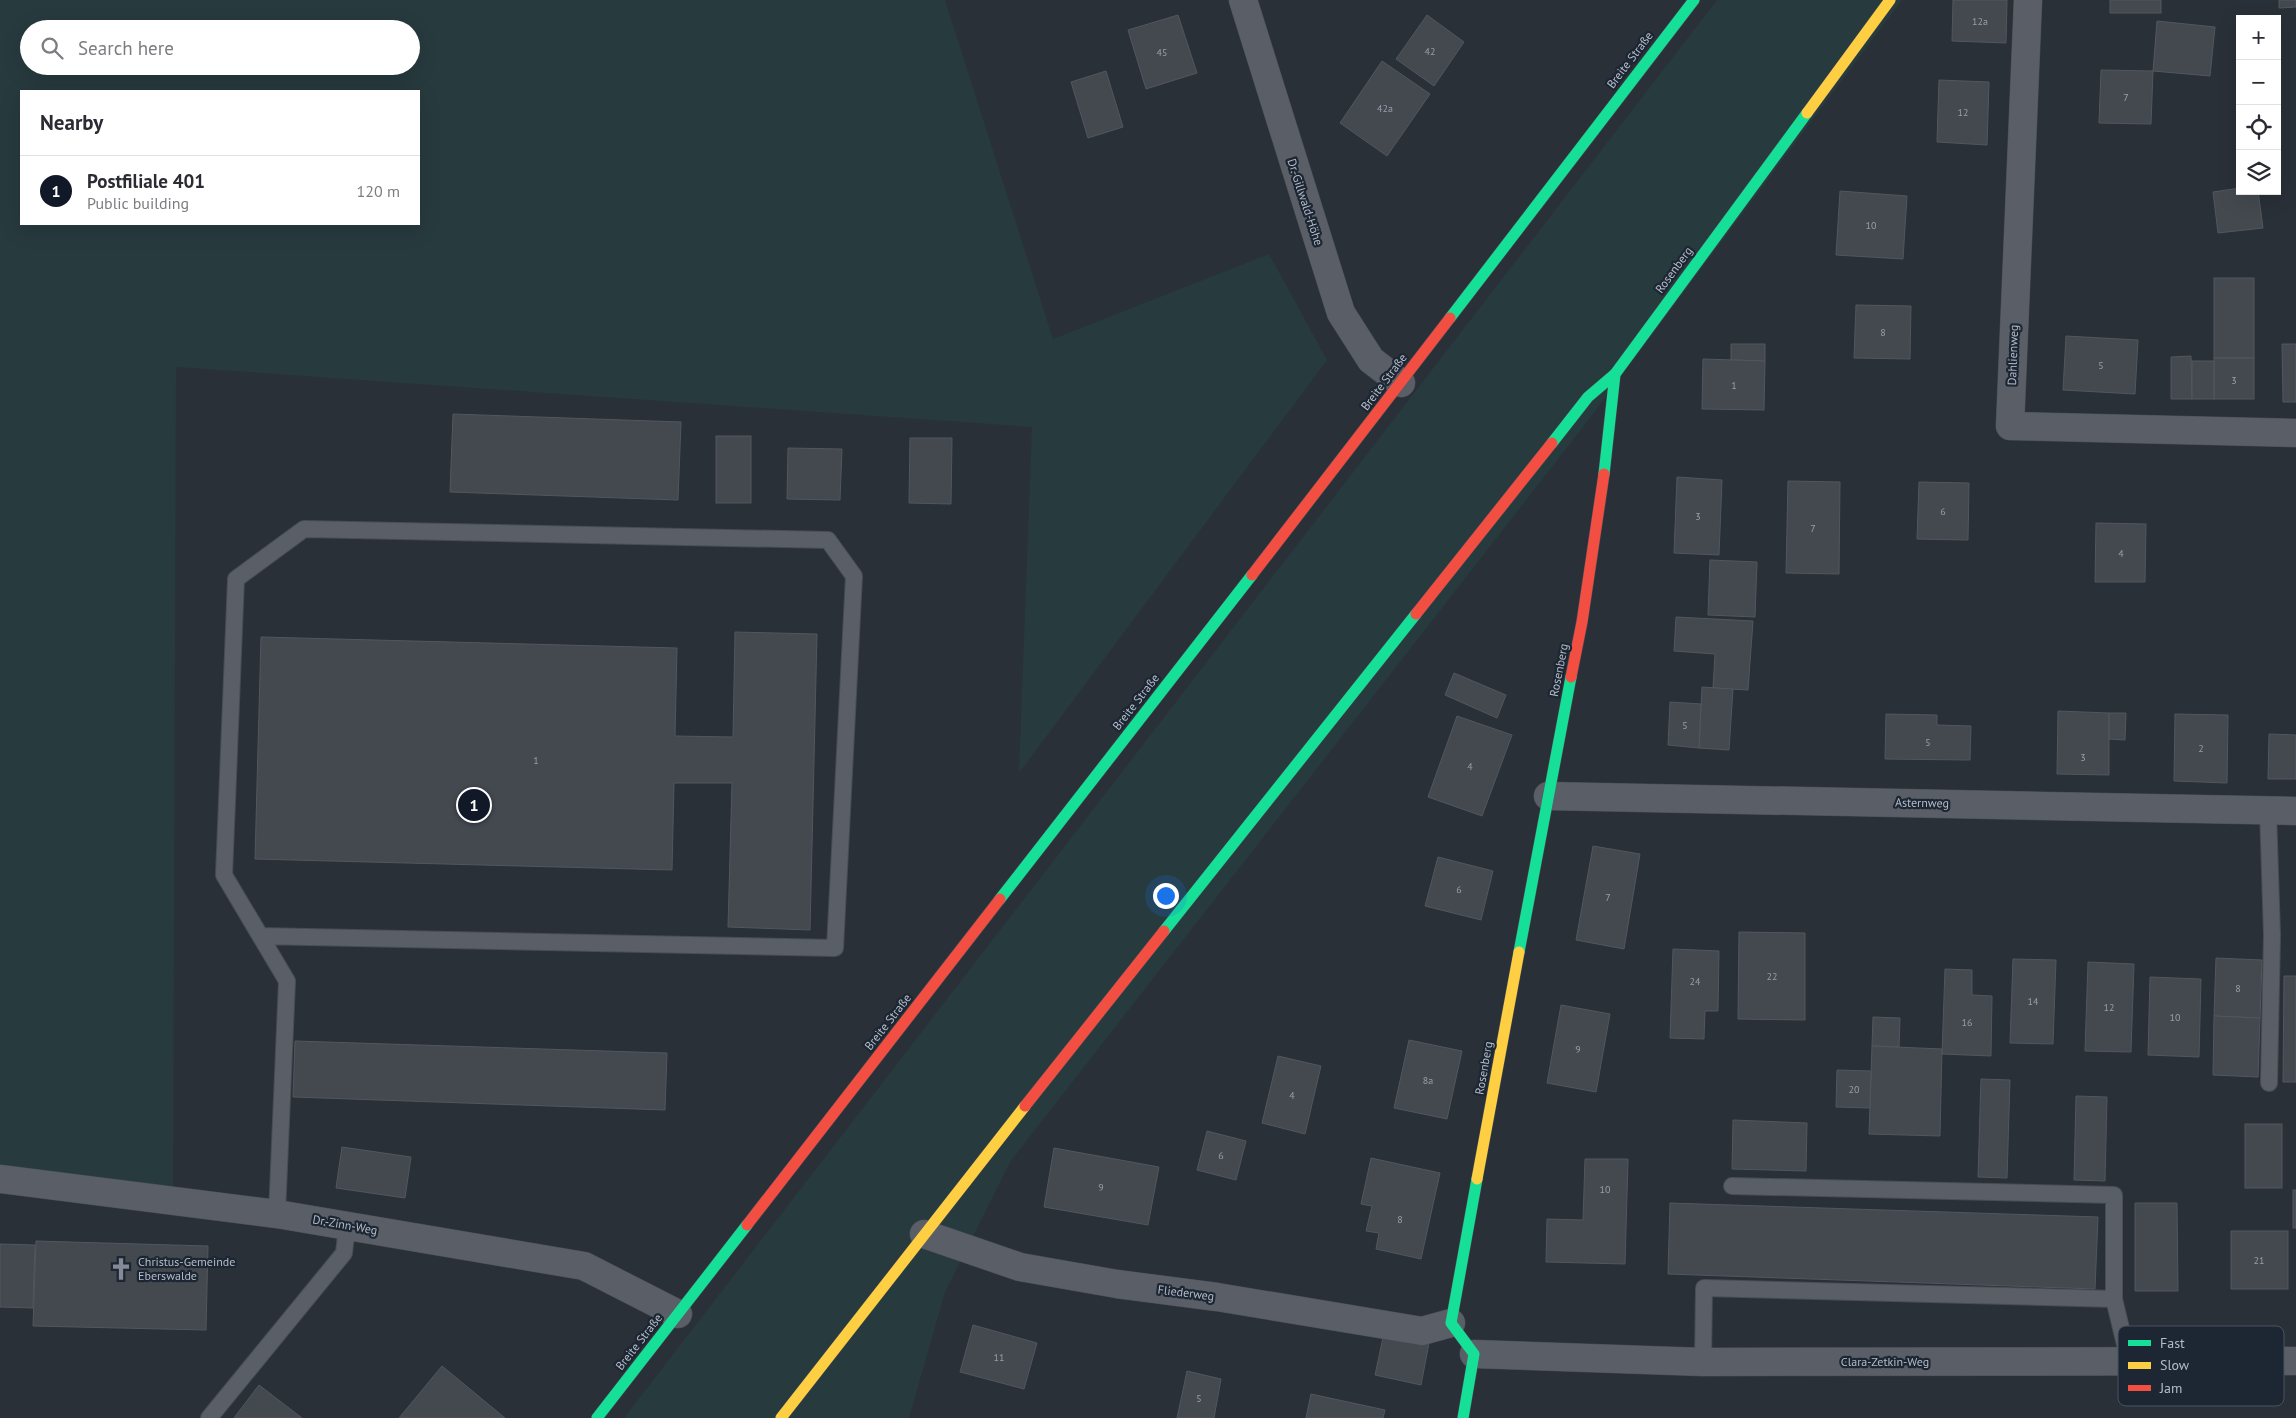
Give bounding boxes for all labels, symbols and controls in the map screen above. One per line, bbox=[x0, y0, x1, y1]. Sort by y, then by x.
house number: 12a bbox=[1972, 15, 1988, 28]
map controls bbox=[2236, 15, 2281, 195]
button: + bbox=[2236, 15, 2281, 60]
search box bbox=[20, 20, 420, 75]
street label: Breite Straße bbox=[1603, 28, 1656, 91]
icon: search bbox=[38, 34, 66, 62]
text: Search here bbox=[78, 36, 174, 60]
house number: 42 bbox=[1425, 45, 1435, 58]
house number: 45 bbox=[1157, 46, 1167, 59]
button: − bbox=[2236, 60, 2281, 105]
house number: 7 bbox=[2123, 91, 2129, 104]
house number: 42a bbox=[1377, 102, 1393, 115]
button: locate bbox=[2236, 105, 2281, 150]
house number: 12 bbox=[1958, 106, 1968, 119]
text: Nearby bbox=[40, 109, 103, 136]
button: layers bbox=[2236, 150, 2281, 195]
street label: Dr.-Gillwald-Höhe bbox=[1284, 157, 1327, 247]
text: Postfiliale 401 bbox=[87, 169, 205, 193]
text: 1 bbox=[51, 181, 61, 201]
text: 120 m bbox=[357, 181, 400, 201]
text: Public building bbox=[87, 193, 189, 213]
house number: 10 bbox=[1866, 219, 1877, 232]
street label: Rosenberg bbox=[1652, 244, 1695, 296]
street label: Dahlienweg bbox=[2004, 324, 2021, 386]
house number: 8 bbox=[1880, 326, 1886, 339]
street label: Breite Straße bbox=[1357, 350, 1410, 413]
house number: 5 bbox=[2098, 359, 2104, 372]
house number: 3 bbox=[2231, 374, 2237, 387]
house number: 1 bbox=[1731, 379, 1737, 392]
house number: 6 bbox=[1940, 505, 1946, 518]
house number: 3 bbox=[1695, 510, 1701, 523]
house number: 7 bbox=[1810, 522, 1816, 535]
house number: 4 bbox=[2118, 547, 2124, 560]
street label: Rosenberg bbox=[1546, 642, 1571, 698]
street label: Breite Straße bbox=[1109, 671, 1162, 733]
house number: 5 bbox=[1682, 719, 1688, 732]
house number: 5 bbox=[1925, 736, 1931, 749]
house number: 2 bbox=[2198, 742, 2204, 755]
house number: 3 bbox=[2080, 751, 2086, 764]
house number: 1 bbox=[533, 754, 539, 767]
house number: 4 bbox=[1467, 760, 1473, 773]
pin: 1 bbox=[458, 786, 490, 824]
street label: Asternweg bbox=[1895, 795, 1949, 810]
your location bbox=[1153, 883, 1179, 909]
house number: 6 bbox=[1456, 883, 1462, 896]
house number: 7 bbox=[1605, 891, 1611, 904]
house number: 22 bbox=[1767, 970, 1777, 983]
house number: 24 bbox=[1690, 975, 1701, 988]
house number: 8 bbox=[2235, 982, 2241, 995]
street label: Breite Straße bbox=[861, 991, 914, 1053]
house number: 14 bbox=[2028, 995, 2039, 1008]
house number: 12 bbox=[2104, 1001, 2114, 1014]
house number: 10 bbox=[2170, 1011, 2181, 1024]
house number: 16 bbox=[1962, 1016, 1972, 1029]
street label: Rosenberg bbox=[1471, 1040, 1496, 1096]
house number: 9 bbox=[1575, 1043, 1581, 1056]
house number: 8a bbox=[1423, 1074, 1433, 1087]
house number: 20 bbox=[1849, 1083, 1860, 1096]
house number: 4 bbox=[1289, 1089, 1295, 1102]
house number: 6 bbox=[1218, 1149, 1224, 1162]
house number: 9 bbox=[1098, 1181, 1104, 1194]
house number: 10 bbox=[1600, 1183, 1611, 1196]
street label: Dr.-Zinn-Weg bbox=[312, 1211, 379, 1238]
house number: 8 bbox=[1397, 1213, 1403, 1226]
place label: Christus-Gemeinde Eberswalde bbox=[138, 1254, 235, 1283]
house number: 21 bbox=[2254, 1254, 2264, 1267]
church icon: Christus-Gemeinde Eberswalde bbox=[108, 1256, 134, 1282]
street label: Fliederweg bbox=[1157, 1282, 1215, 1303]
street label: Breite Straße bbox=[612, 1311, 665, 1373]
legend bbox=[2118, 1326, 2284, 1406]
text: Fast bbox=[2160, 1334, 2185, 1352]
house number: 11 bbox=[994, 1351, 1004, 1364]
street label: Clara-Zetkin-Weg bbox=[1841, 1354, 1929, 1369]
text: Slow bbox=[2160, 1356, 2190, 1374]
text: Jam bbox=[2159, 1379, 2182, 1397]
house number: 5 bbox=[1196, 1392, 1202, 1405]

